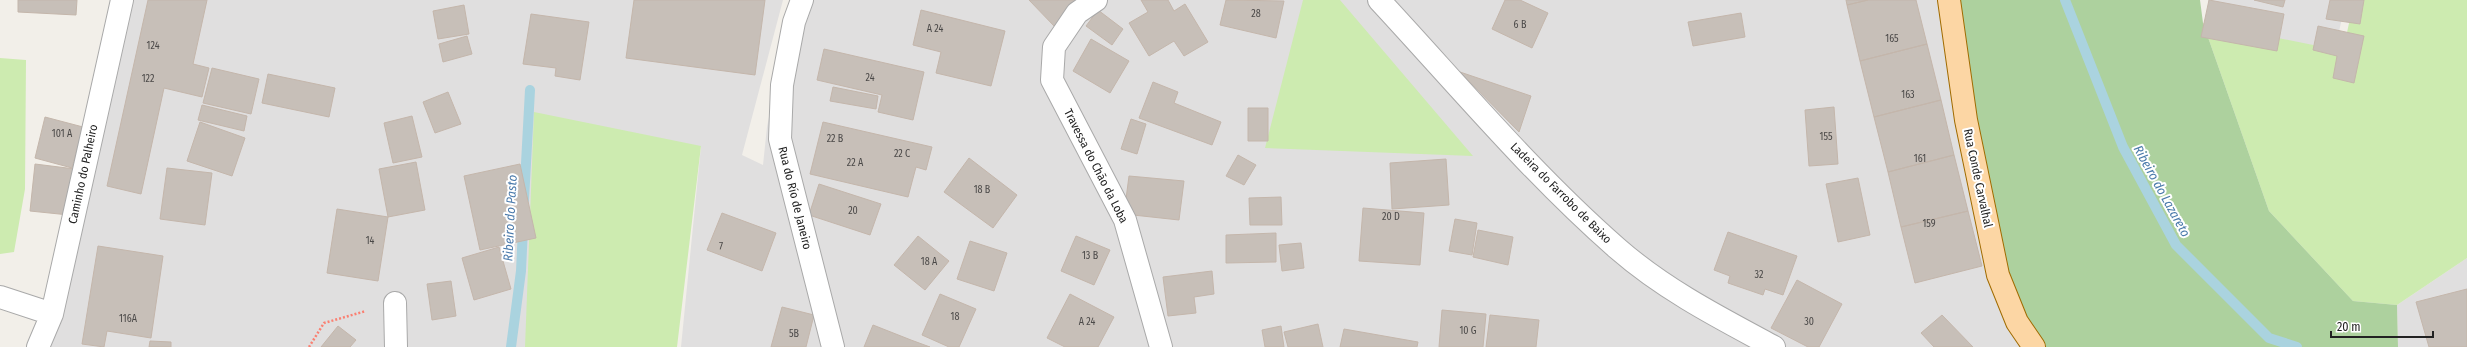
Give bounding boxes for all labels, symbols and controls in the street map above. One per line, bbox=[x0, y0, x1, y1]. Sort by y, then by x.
house number: 28 bbox=[1251, 8, 1261, 20]
house number: 6 B bbox=[1514, 19, 1527, 31]
house number: A 24 bbox=[927, 23, 943, 35]
house number: 165 bbox=[1885, 33, 1899, 45]
house number: 124 bbox=[147, 40, 160, 52]
house number: 24 bbox=[865, 72, 875, 84]
house number: 122 bbox=[142, 73, 155, 85]
house number: 163 bbox=[1901, 89, 1915, 101]
street label: Travessa do Chão da Loba bbox=[1061, 107, 1131, 226]
street label: Caminho do Palheiro bbox=[66, 123, 100, 225]
street label: Rua Conde Carvalhal bbox=[1961, 127, 1995, 229]
house number: 101 A bbox=[52, 128, 73, 140]
house number: 155 bbox=[1819, 131, 1833, 143]
house number: 22 B bbox=[827, 133, 844, 145]
street label: Ladeira do Farrobo de Baixo bbox=[1508, 140, 1614, 246]
water label: Ribeiro do Lazareto bbox=[2131, 143, 2193, 240]
street label: Rua do Río de Janeiro bbox=[775, 145, 815, 251]
house number: 22 C bbox=[894, 148, 910, 160]
house number: 161 bbox=[1914, 153, 1926, 165]
house number: 22 A bbox=[847, 157, 864, 169]
water label: Ribeiro do Pasto bbox=[500, 174, 520, 262]
house number: 18 B bbox=[974, 184, 991, 196]
house number: 20 bbox=[848, 205, 858, 217]
house number: 20 D bbox=[1382, 211, 1400, 223]
house number: 159 bbox=[1922, 218, 1936, 230]
house number: 14 bbox=[366, 235, 375, 247]
house number: 7 bbox=[719, 241, 723, 253]
house number: 13 B bbox=[1082, 250, 1099, 262]
house number: 18 A bbox=[921, 256, 938, 268]
house number: 32 bbox=[1755, 269, 1764, 281]
house number: 18 bbox=[951, 311, 959, 323]
house number: 116A bbox=[119, 313, 138, 325]
scale bar bbox=[2331, 313, 2433, 339]
house number: A 24 bbox=[1079, 316, 1095, 328]
house number: 30 bbox=[1804, 316, 1814, 328]
text: 20 m bbox=[2337, 320, 2361, 334]
house number: 10 G bbox=[1459, 325, 1477, 337]
house number: 5B bbox=[789, 328, 800, 340]

